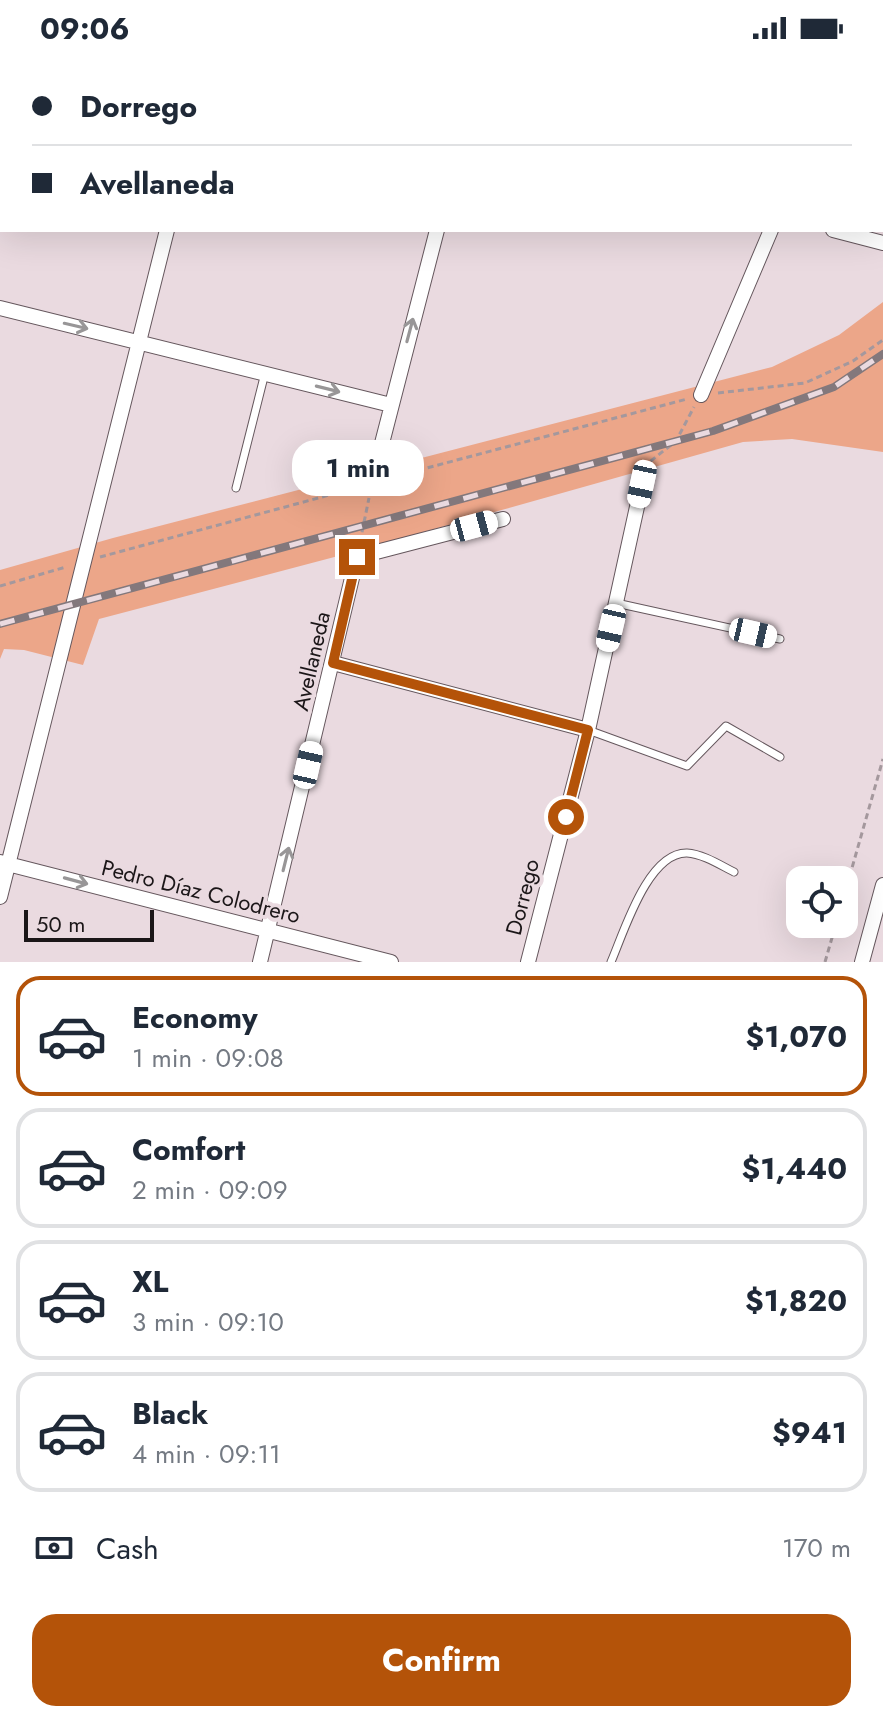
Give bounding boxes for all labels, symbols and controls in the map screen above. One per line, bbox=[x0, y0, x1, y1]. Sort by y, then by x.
text: 09:06 bbox=[40, 7, 130, 50]
text: Dorrego bbox=[80, 85, 197, 128]
text: Avellaneda bbox=[80, 162, 235, 205]
one-way arrow bbox=[404, 317, 419, 343]
one-way arrow bbox=[63, 319, 88, 334]
one-way arrow bbox=[315, 383, 341, 398]
callout: 1 min bbox=[291, 441, 423, 497]
text: 1 min bbox=[326, 449, 390, 487]
car bbox=[625, 458, 659, 510]
car bbox=[448, 508, 500, 544]
route end bbox=[339, 539, 375, 575]
car bbox=[594, 602, 628, 654]
street label: Avellaneda bbox=[284, 608, 338, 714]
car bbox=[727, 616, 779, 650]
car bbox=[291, 739, 325, 791]
route start bbox=[548, 799, 584, 835]
one-way arrow bbox=[279, 847, 294, 872]
street label: Pedro Díaz Colodrero bbox=[98, 851, 304, 931]
street label: Dorrego bbox=[497, 855, 547, 939]
map controls bbox=[786, 866, 858, 938]
button: locate bbox=[786, 866, 858, 938]
one-way arrow bbox=[62, 875, 88, 890]
scale bar bbox=[24, 906, 154, 942]
text: 50 m bbox=[36, 908, 85, 940]
text: Economy bbox=[132, 996, 258, 1039]
icon: car bbox=[36, 1000, 108, 1072]
text: $1,070 bbox=[746, 1015, 847, 1058]
text: 1 min · 09:08 bbox=[132, 1039, 284, 1077]
text: Comfort bbox=[132, 1128, 245, 1171]
icon: car bbox=[36, 1132, 108, 1204]
text: $1,440 bbox=[742, 1147, 847, 1190]
text: 2 min · 09:09 bbox=[132, 1171, 288, 1209]
text: XL bbox=[132, 1260, 168, 1303]
icon: car bbox=[36, 1264, 108, 1336]
text: $1,820 bbox=[745, 1279, 847, 1322]
text: 3 min · 09:10 bbox=[132, 1303, 284, 1341]
text: Black bbox=[132, 1392, 208, 1435]
icon: car bbox=[36, 1396, 108, 1468]
text: $941 bbox=[772, 1411, 847, 1454]
text: 4 min · 09:11 bbox=[132, 1435, 281, 1473]
icon: cash bbox=[32, 1526, 76, 1570]
text: Cash bbox=[96, 1527, 159, 1570]
text: 170 m bbox=[782, 1529, 851, 1567]
button: Confirm bbox=[32, 1614, 851, 1706]

